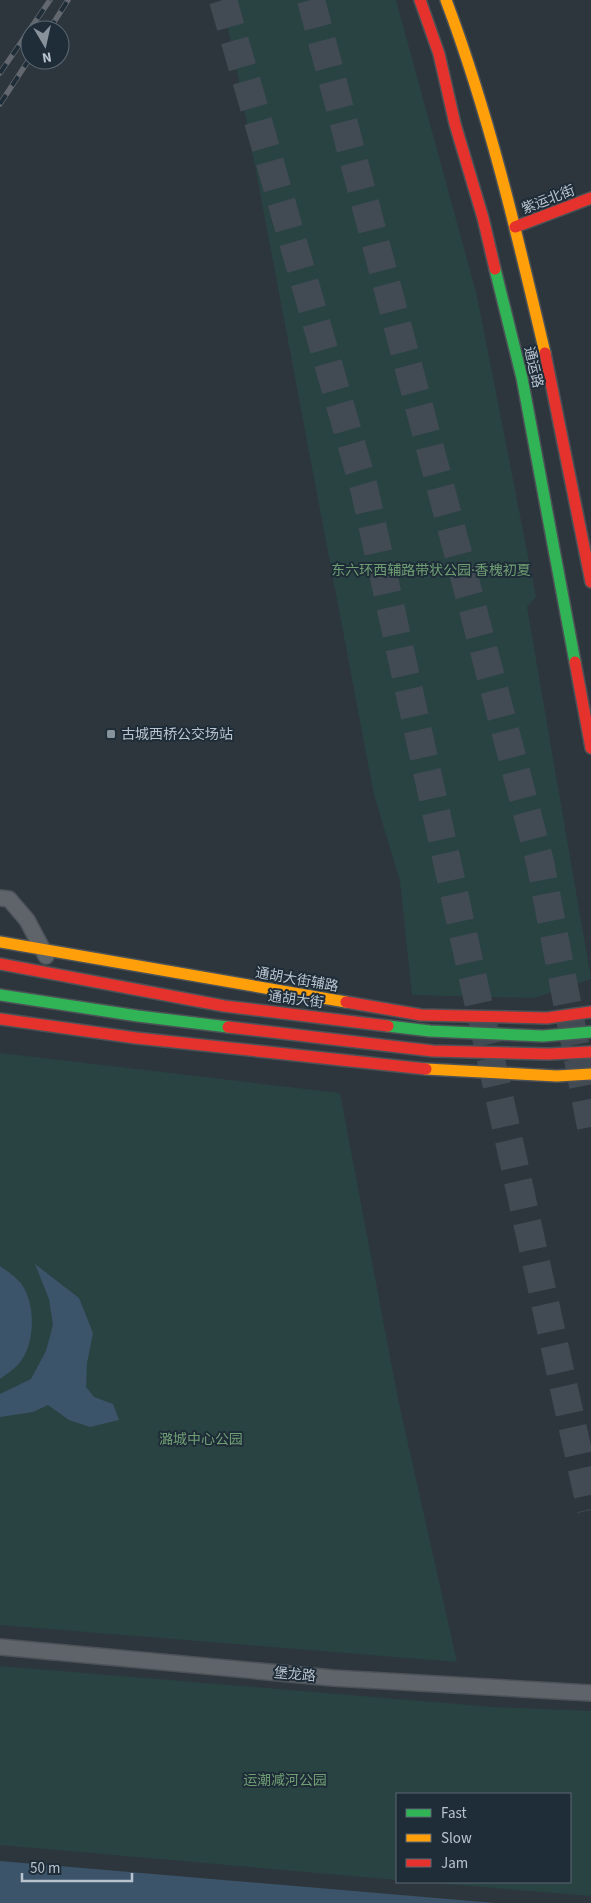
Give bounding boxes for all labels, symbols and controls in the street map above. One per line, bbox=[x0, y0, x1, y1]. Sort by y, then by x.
north arrow bbox=[20, 20, 70, 70]
text: N bbox=[41, 46, 53, 67]
street label: 紫运北街 bbox=[519, 181, 578, 219]
street label: 通运路 bbox=[519, 345, 547, 390]
park label: 东六环西辅路带状公园·香槐初夏 bbox=[331, 561, 531, 581]
place label: 古城西桥公交场站 bbox=[121, 725, 233, 745]
marker: 古城西桥公交场站 bbox=[105, 728, 117, 740]
street label: 通胡大街辅路 bbox=[254, 963, 340, 997]
street label: 通胡大街 bbox=[267, 987, 325, 1013]
park label: 潞城中心公园 bbox=[159, 1430, 243, 1450]
street label: 堡龙路 bbox=[273, 1663, 317, 1687]
park label: 运潮减河公园 bbox=[243, 1771, 327, 1791]
legend bbox=[396, 1793, 571, 1883]
text: Fast bbox=[441, 1803, 467, 1824]
text: Slow bbox=[441, 1828, 472, 1849]
scale bar bbox=[22, 1850, 132, 1882]
text: Jam bbox=[441, 1853, 468, 1874]
text: 50 m bbox=[30, 1858, 60, 1879]

